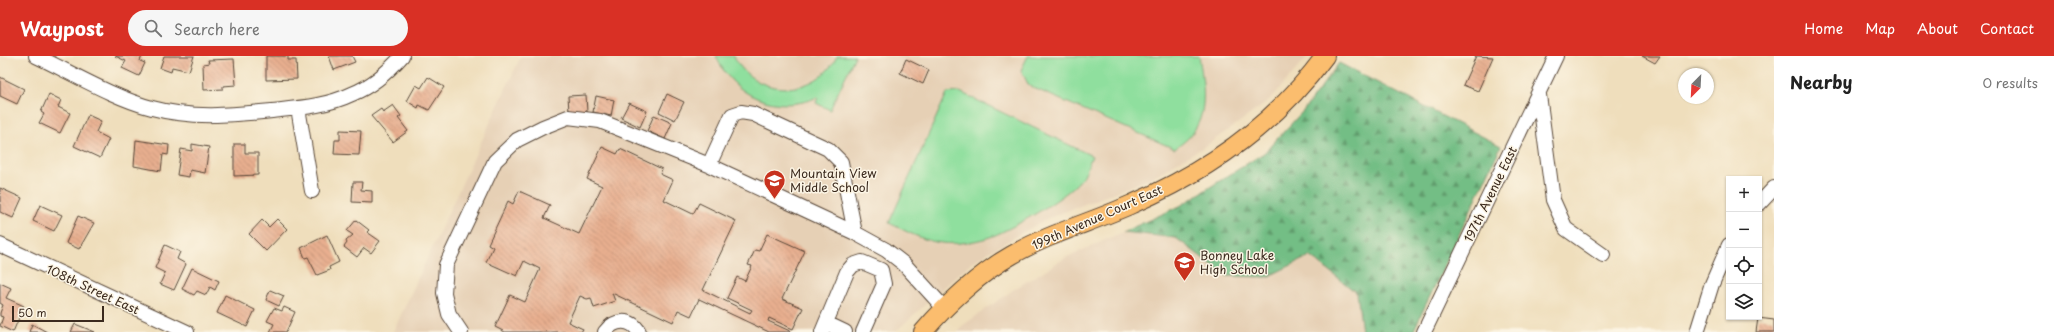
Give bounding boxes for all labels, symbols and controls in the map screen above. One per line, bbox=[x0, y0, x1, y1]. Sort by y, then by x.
search box bbox=[128, 10, 408, 46]
text: Waypost bbox=[20, 14, 104, 42]
icon: search bbox=[142, 17, 164, 39]
text: Search here bbox=[174, 17, 260, 40]
text: Home bbox=[1804, 18, 1843, 39]
text: Map bbox=[1865, 18, 1895, 39]
text: About bbox=[1917, 18, 1958, 39]
text: Contact bbox=[1980, 18, 2034, 39]
north arrow bbox=[1678, 68, 1714, 104]
text: Nearby bbox=[1790, 69, 1852, 95]
text: 0 results bbox=[1983, 73, 2038, 92]
street label: 197th Avenue East bbox=[1459, 143, 1521, 245]
place label: Mountain View Middle School bbox=[790, 164, 877, 196]
school or university icon: Mountain View Middle School bbox=[762, 167, 788, 200]
map controls bbox=[1726, 176, 1762, 320]
button: + bbox=[1726, 176, 1762, 212]
street label: 199th Avenue Court East bbox=[1029, 180, 1165, 254]
button: − bbox=[1726, 212, 1762, 248]
place label: Bonney Lake High School bbox=[1200, 246, 1274, 278]
button: locate bbox=[1726, 248, 1762, 284]
school or university icon: Bonney Lake High School bbox=[1171, 249, 1197, 282]
street label: 108th Street East bbox=[44, 260, 143, 319]
button: layers bbox=[1726, 284, 1762, 320]
scale bar bbox=[12, 304, 104, 323]
text: 50 m bbox=[18, 304, 47, 321]

